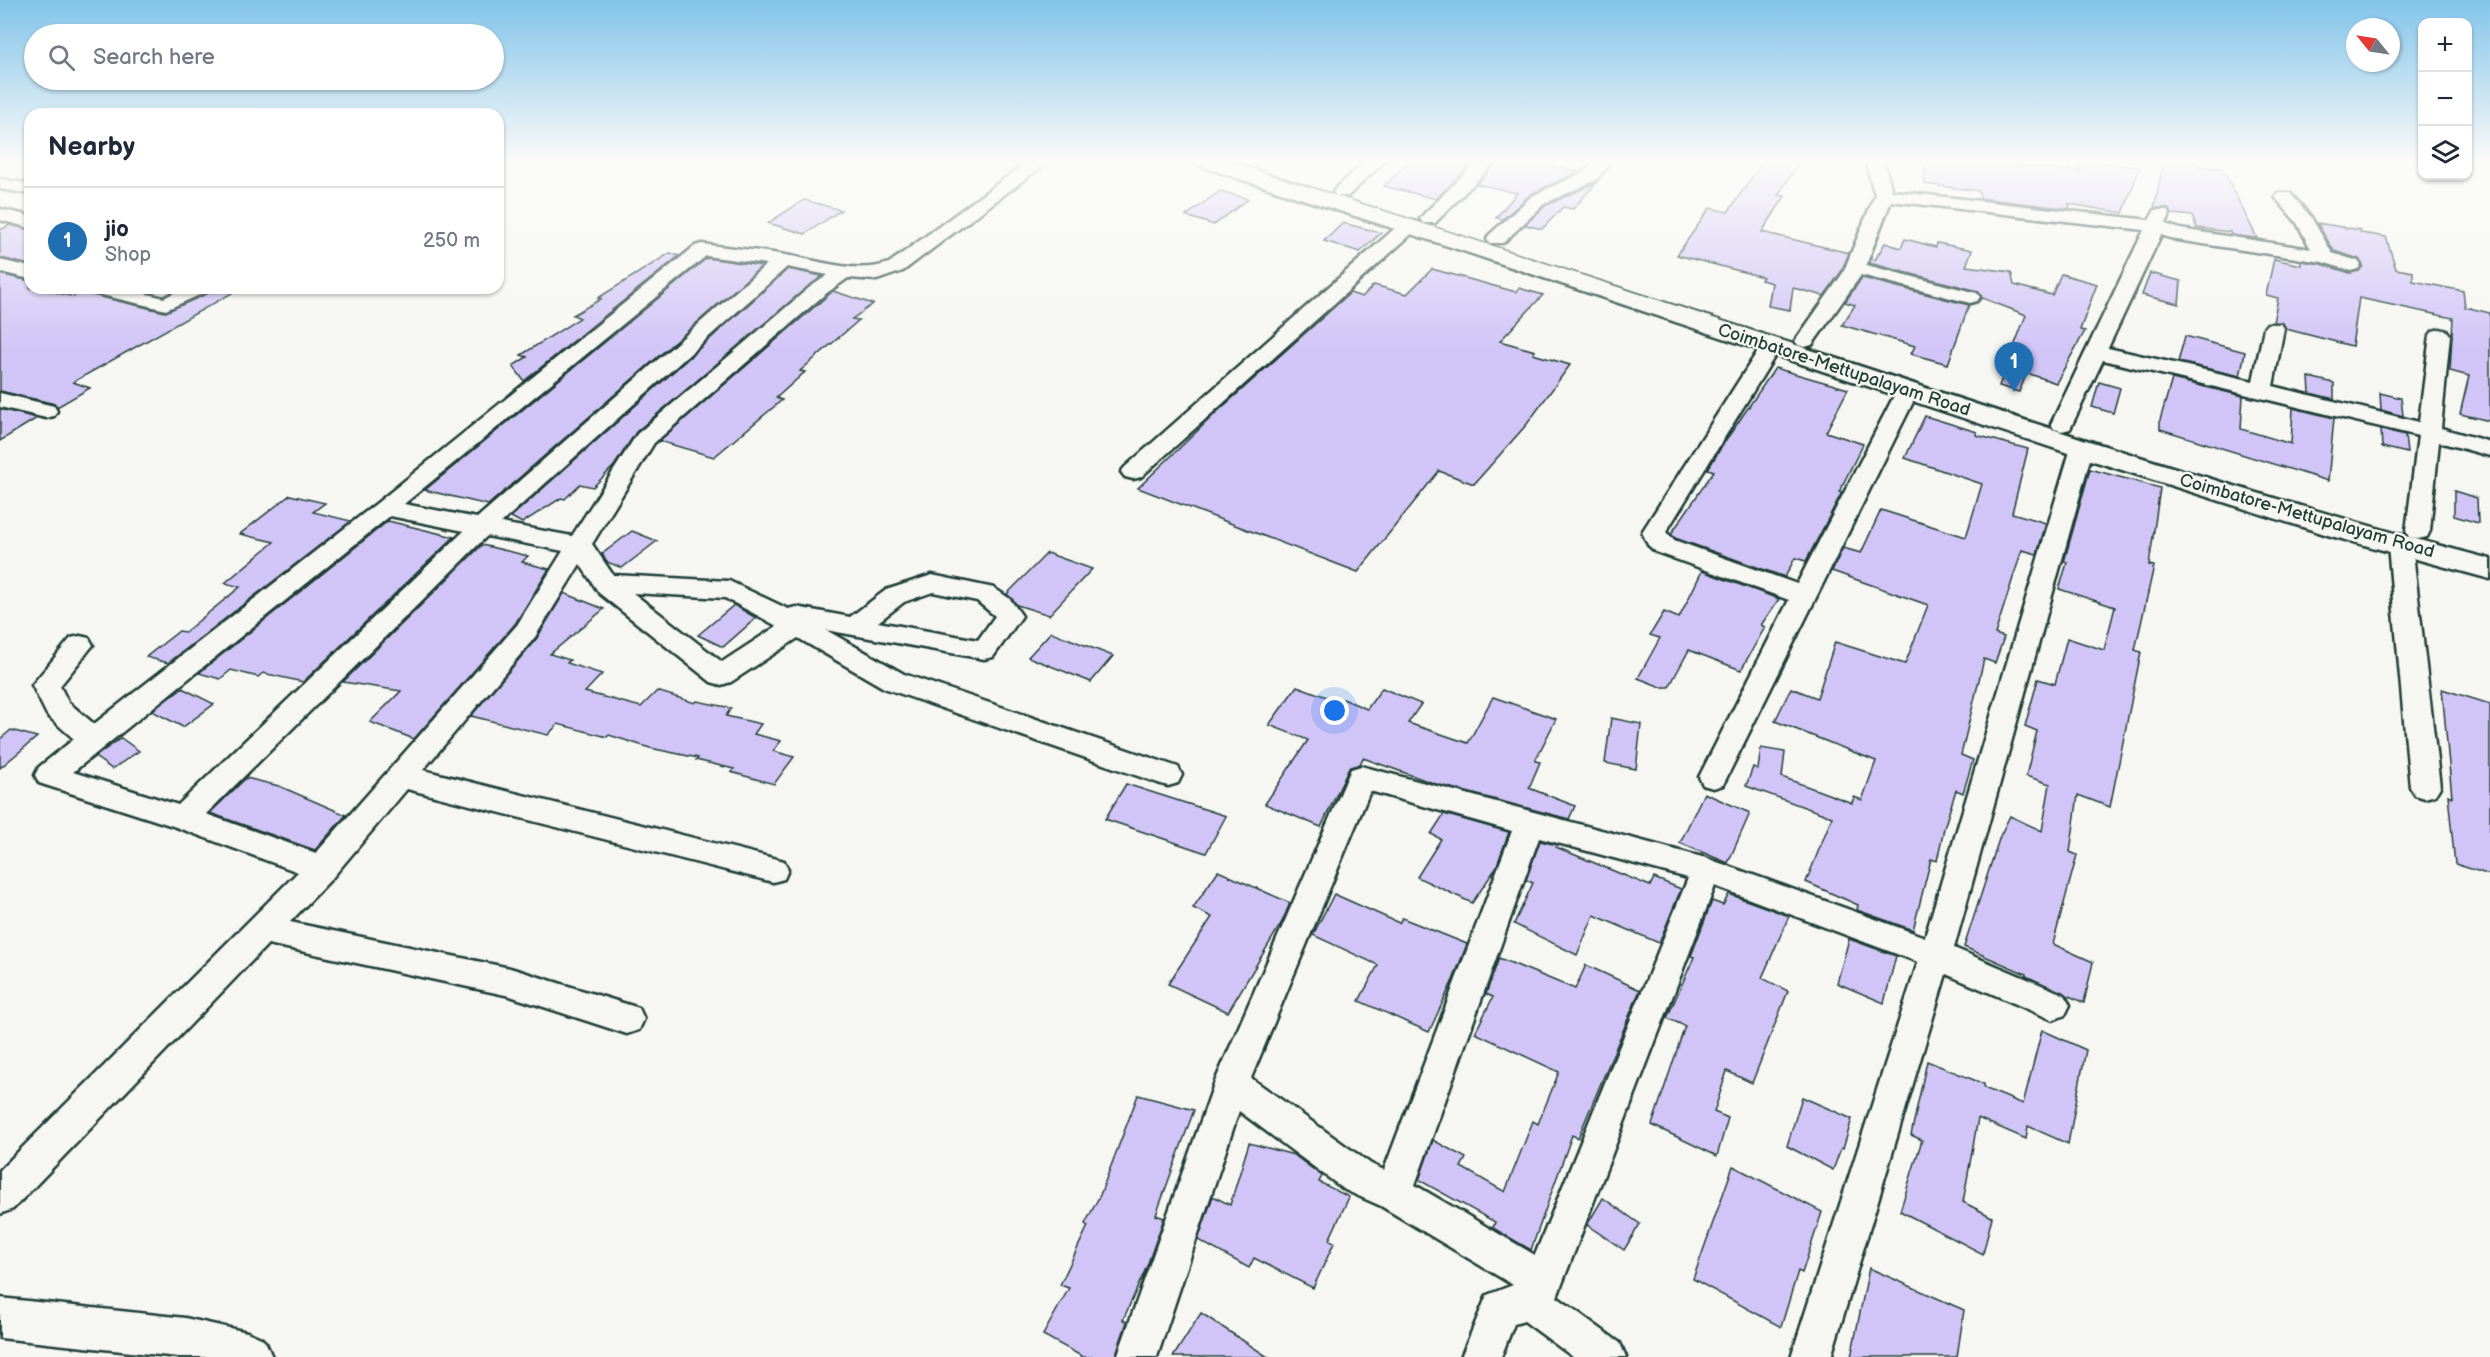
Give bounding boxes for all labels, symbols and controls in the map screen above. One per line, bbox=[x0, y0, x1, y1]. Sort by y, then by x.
north arrow bbox=[2346, 18, 2400, 72]
map controls bbox=[2418, 18, 2472, 180]
button: + bbox=[2418, 18, 2472, 72]
search box bbox=[24, 24, 504, 90]
icon: search bbox=[45, 41, 78, 74]
text: Search here bbox=[93, 44, 215, 71]
button: − bbox=[2418, 72, 2472, 126]
button: layers bbox=[2418, 126, 2472, 180]
text: Nearby bbox=[48, 132, 135, 163]
text: jio bbox=[105, 216, 129, 243]
text: 1 bbox=[63, 229, 72, 253]
text: 250 m bbox=[423, 229, 480, 253]
text: Shop bbox=[105, 243, 151, 267]
street label: Coimbatore-Mettupalayam Road bbox=[1715, 319, 1973, 421]
pin: 1 bbox=[1994, 342, 2034, 392]
street label: Coimbatore-Mettupalayam Road bbox=[2177, 469, 2437, 563]
your location bbox=[1320, 696, 1349, 725]

